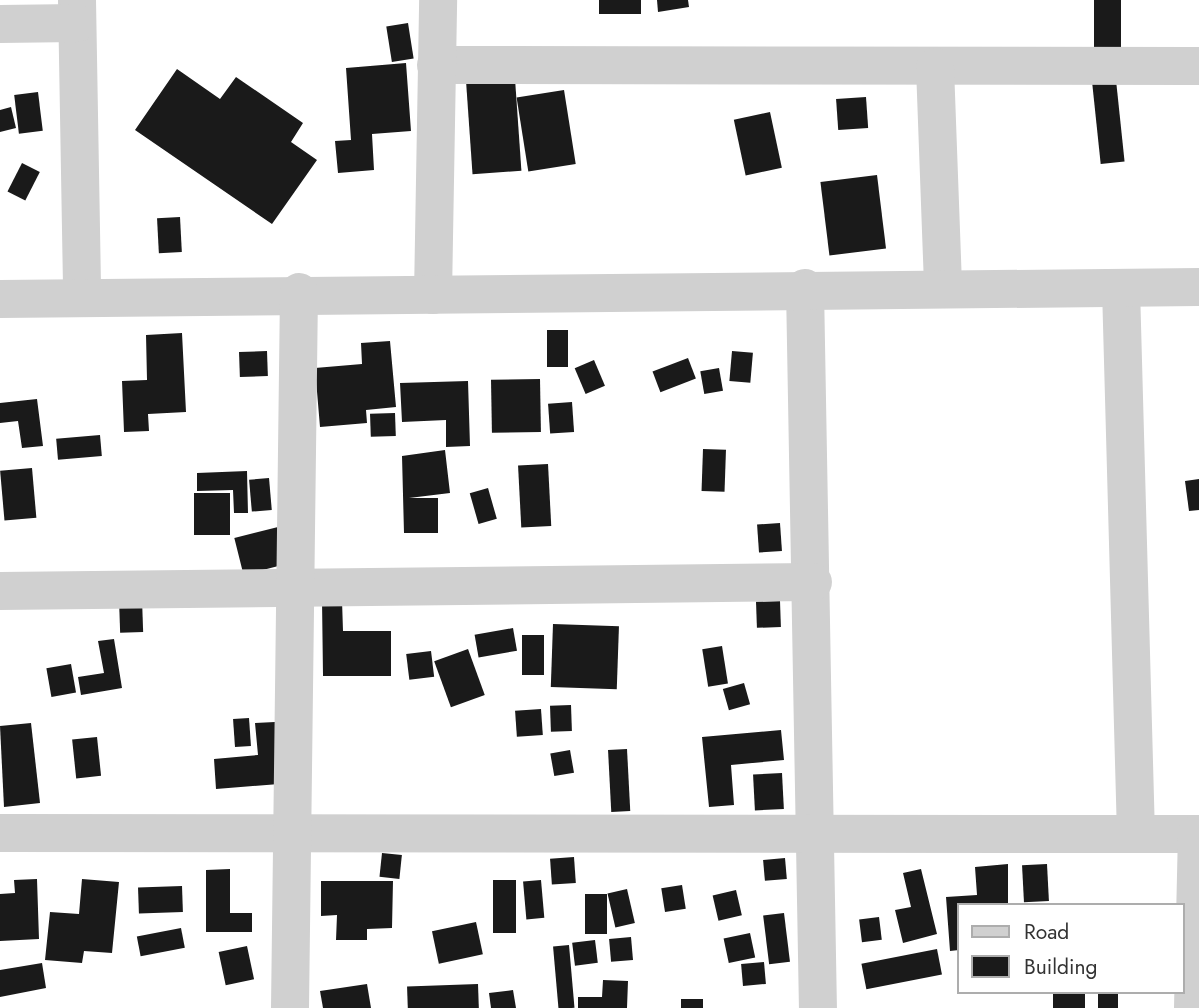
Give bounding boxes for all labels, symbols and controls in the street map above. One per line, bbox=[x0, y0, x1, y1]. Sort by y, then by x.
legend bbox=[958, 903, 1185, 994]
text: Road bbox=[1024, 917, 1069, 947]
text: Building bbox=[1024, 952, 1097, 982]

